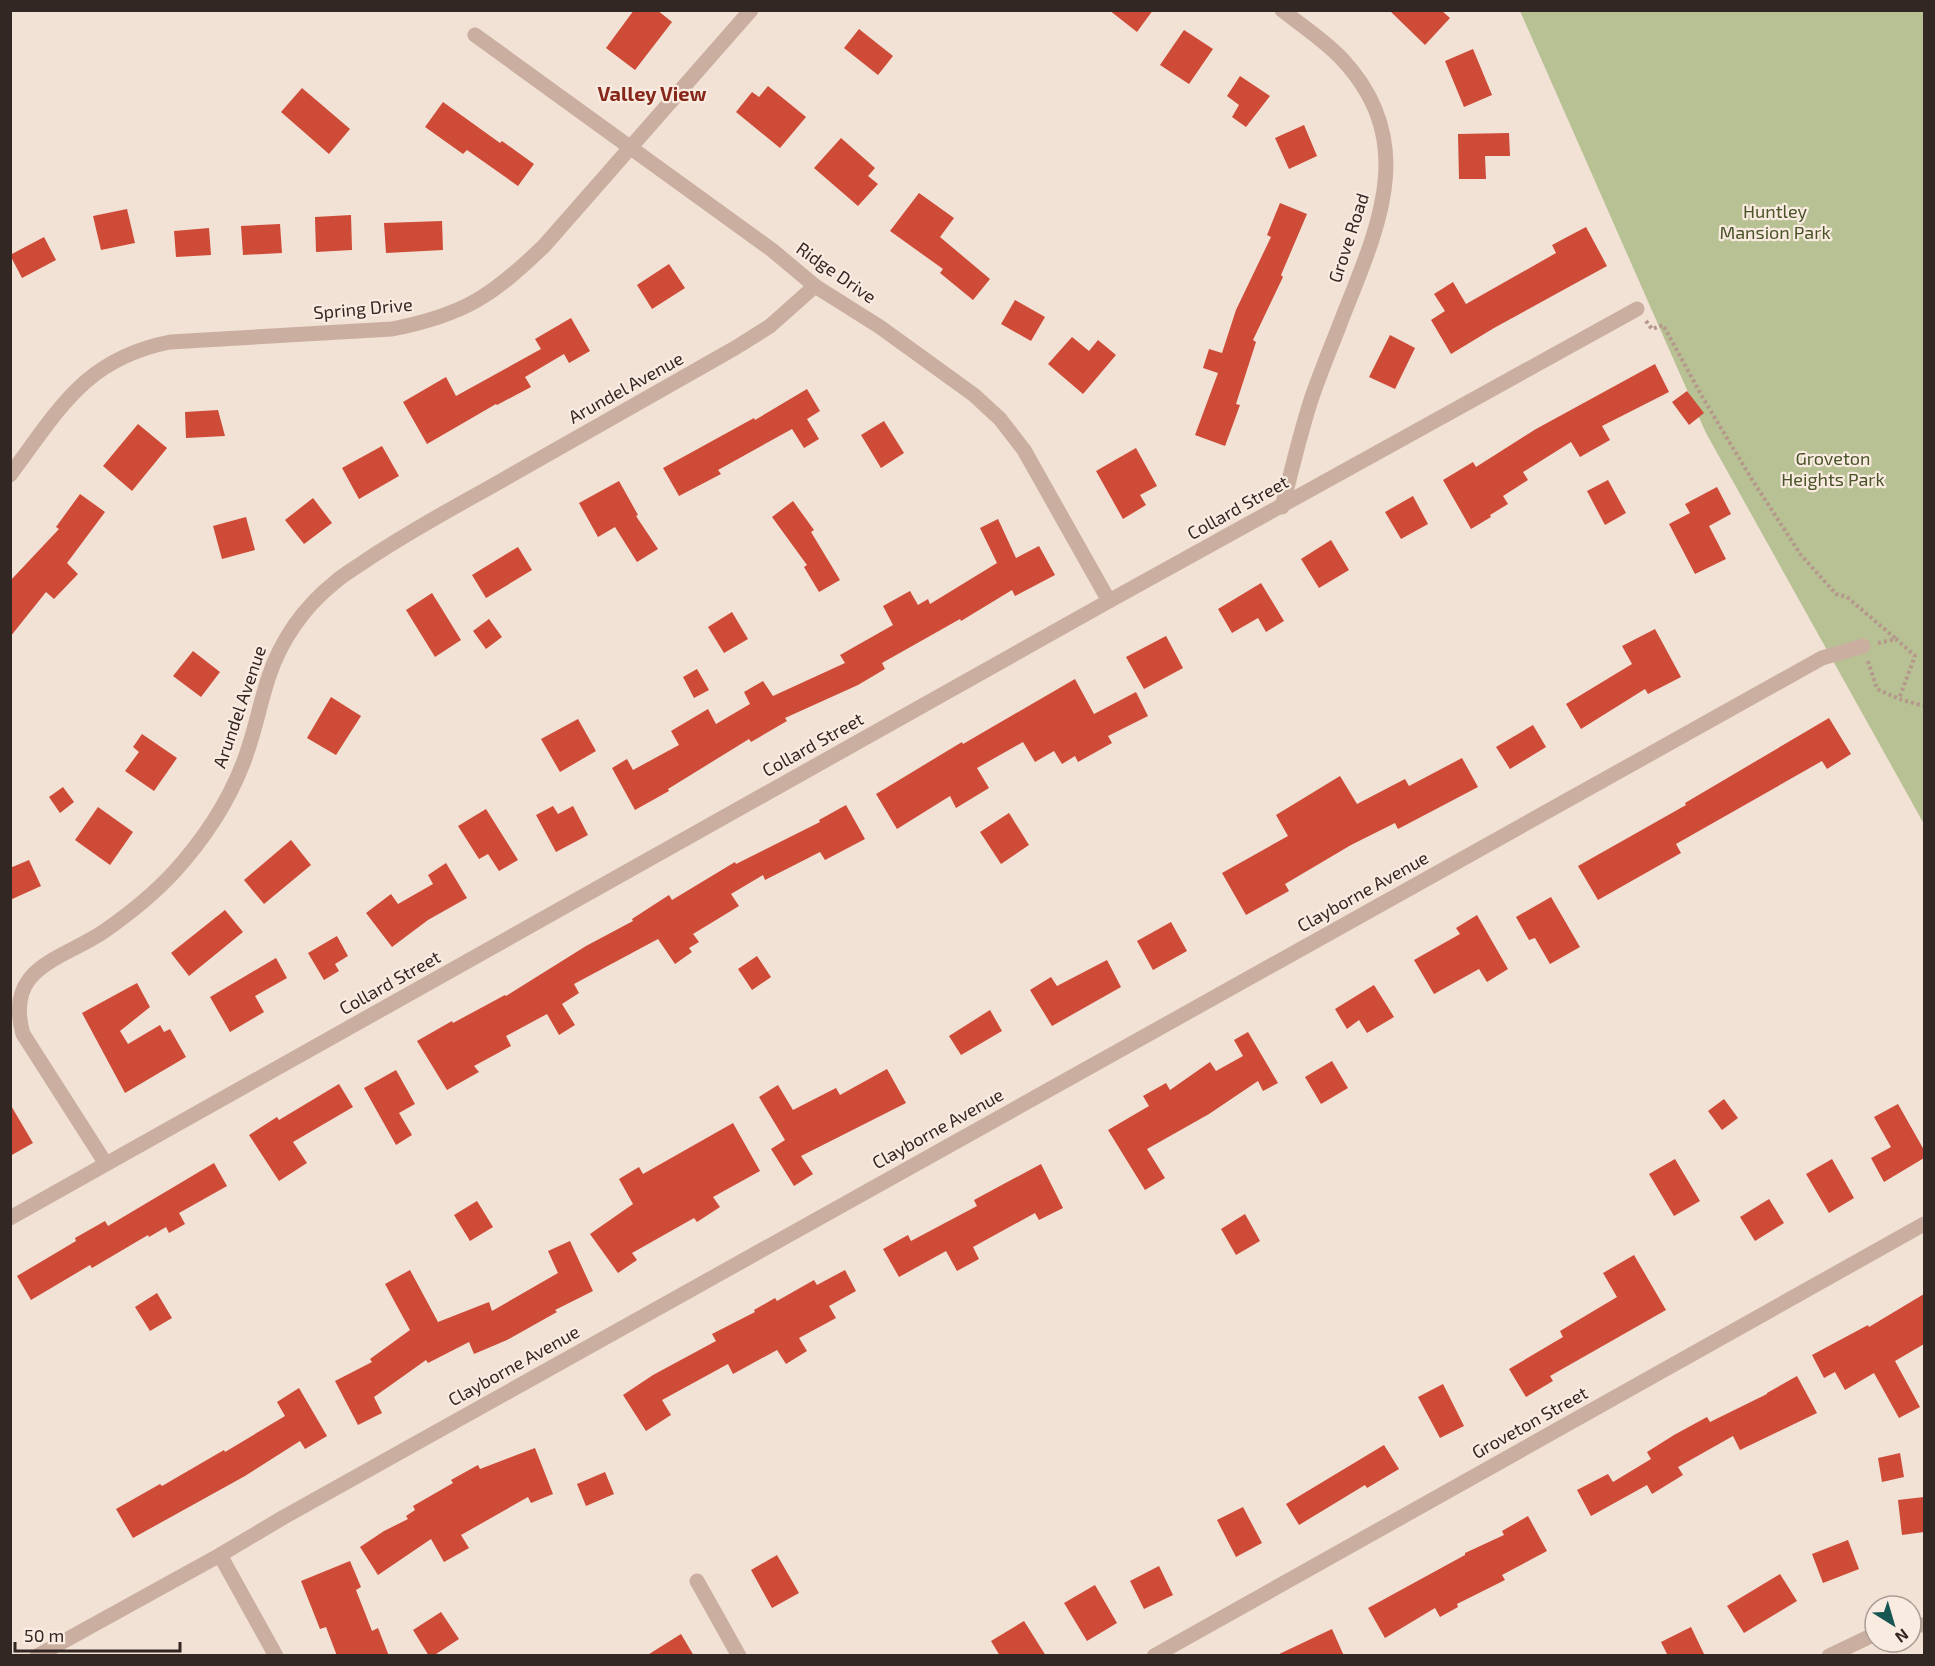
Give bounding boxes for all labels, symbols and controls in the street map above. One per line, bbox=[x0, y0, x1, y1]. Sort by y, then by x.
district label: Valley View bbox=[597, 81, 707, 106]
street label: Grove Road bbox=[1323, 190, 1373, 285]
park label: Huntley Mansion Park bbox=[1719, 200, 1831, 243]
street label: Ridge Drive bbox=[792, 237, 881, 308]
street label: Spring Drive bbox=[312, 293, 413, 323]
street label: Arundel Avenue bbox=[564, 346, 687, 428]
park label: Groveton Heights Park bbox=[1781, 447, 1885, 490]
street label: Collard Street bbox=[1183, 470, 1292, 544]
street label: Arundel Avenue bbox=[208, 643, 270, 771]
street label: Collard Street bbox=[758, 707, 867, 781]
street label: Clayborne Avenue bbox=[1293, 846, 1432, 936]
street label: Collard Street bbox=[335, 945, 444, 1019]
street label: Clayborne Avenue bbox=[868, 1083, 1007, 1173]
street label: Clayborne Avenue bbox=[444, 1320, 583, 1410]
street label: Groveton Street bbox=[1468, 1381, 1591, 1463]
north arrow bbox=[1863, 1594, 1923, 1654]
scale bar bbox=[15, 1615, 180, 1653]
text: 50 m bbox=[24, 1624, 64, 1646]
text: N bbox=[1892, 1625, 1913, 1647]

